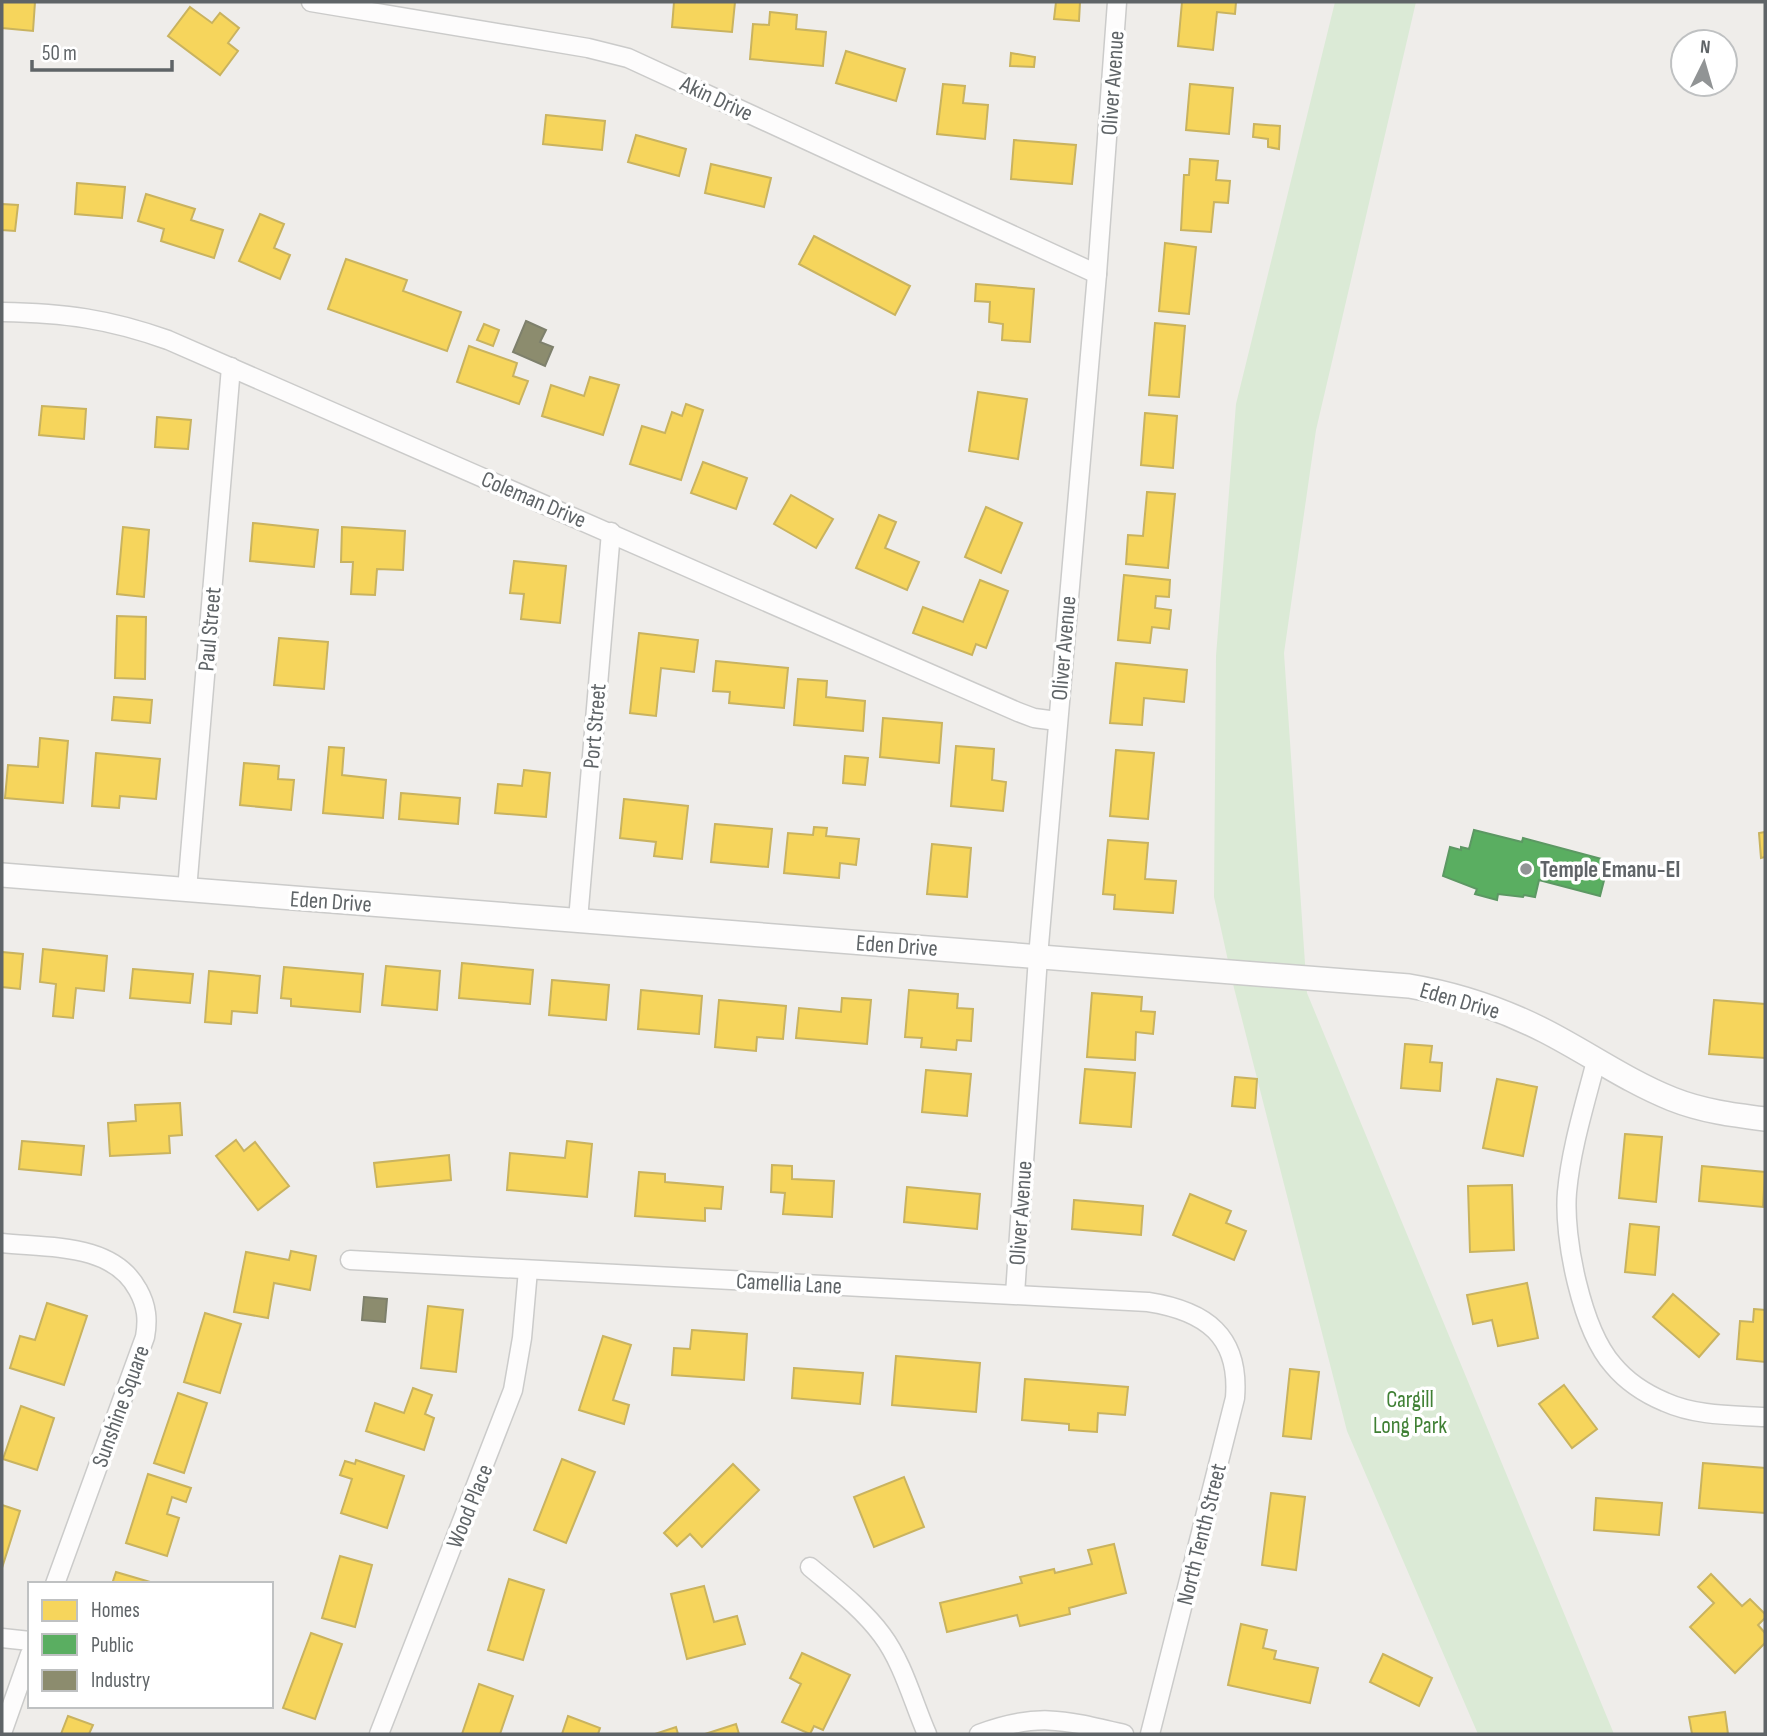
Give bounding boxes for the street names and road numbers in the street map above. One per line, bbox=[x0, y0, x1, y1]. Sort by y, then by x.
street label: Oliver Avenue bbox=[1095, 30, 1131, 136]
street label: Akin Drive bbox=[675, 70, 757, 128]
street label: Coleman Drive bbox=[477, 465, 590, 535]
street label: Paul Street bbox=[192, 586, 228, 672]
street label: Oliver Avenue bbox=[1045, 595, 1083, 702]
street label: Port Street bbox=[577, 682, 613, 770]
street label: Eden Drive bbox=[289, 885, 373, 919]
street label: Eden Drive bbox=[855, 929, 939, 963]
street label: Eden Drive bbox=[1417, 976, 1503, 1026]
street label: Oliver Avenue bbox=[1003, 1160, 1039, 1266]
street label: Camellia Lane bbox=[735, 1267, 843, 1301]
street label: Sunshine Square bbox=[86, 1342, 156, 1471]
street label: Wood Place bbox=[440, 1460, 499, 1552]
street label: North Tenth Street bbox=[1171, 1461, 1233, 1608]

